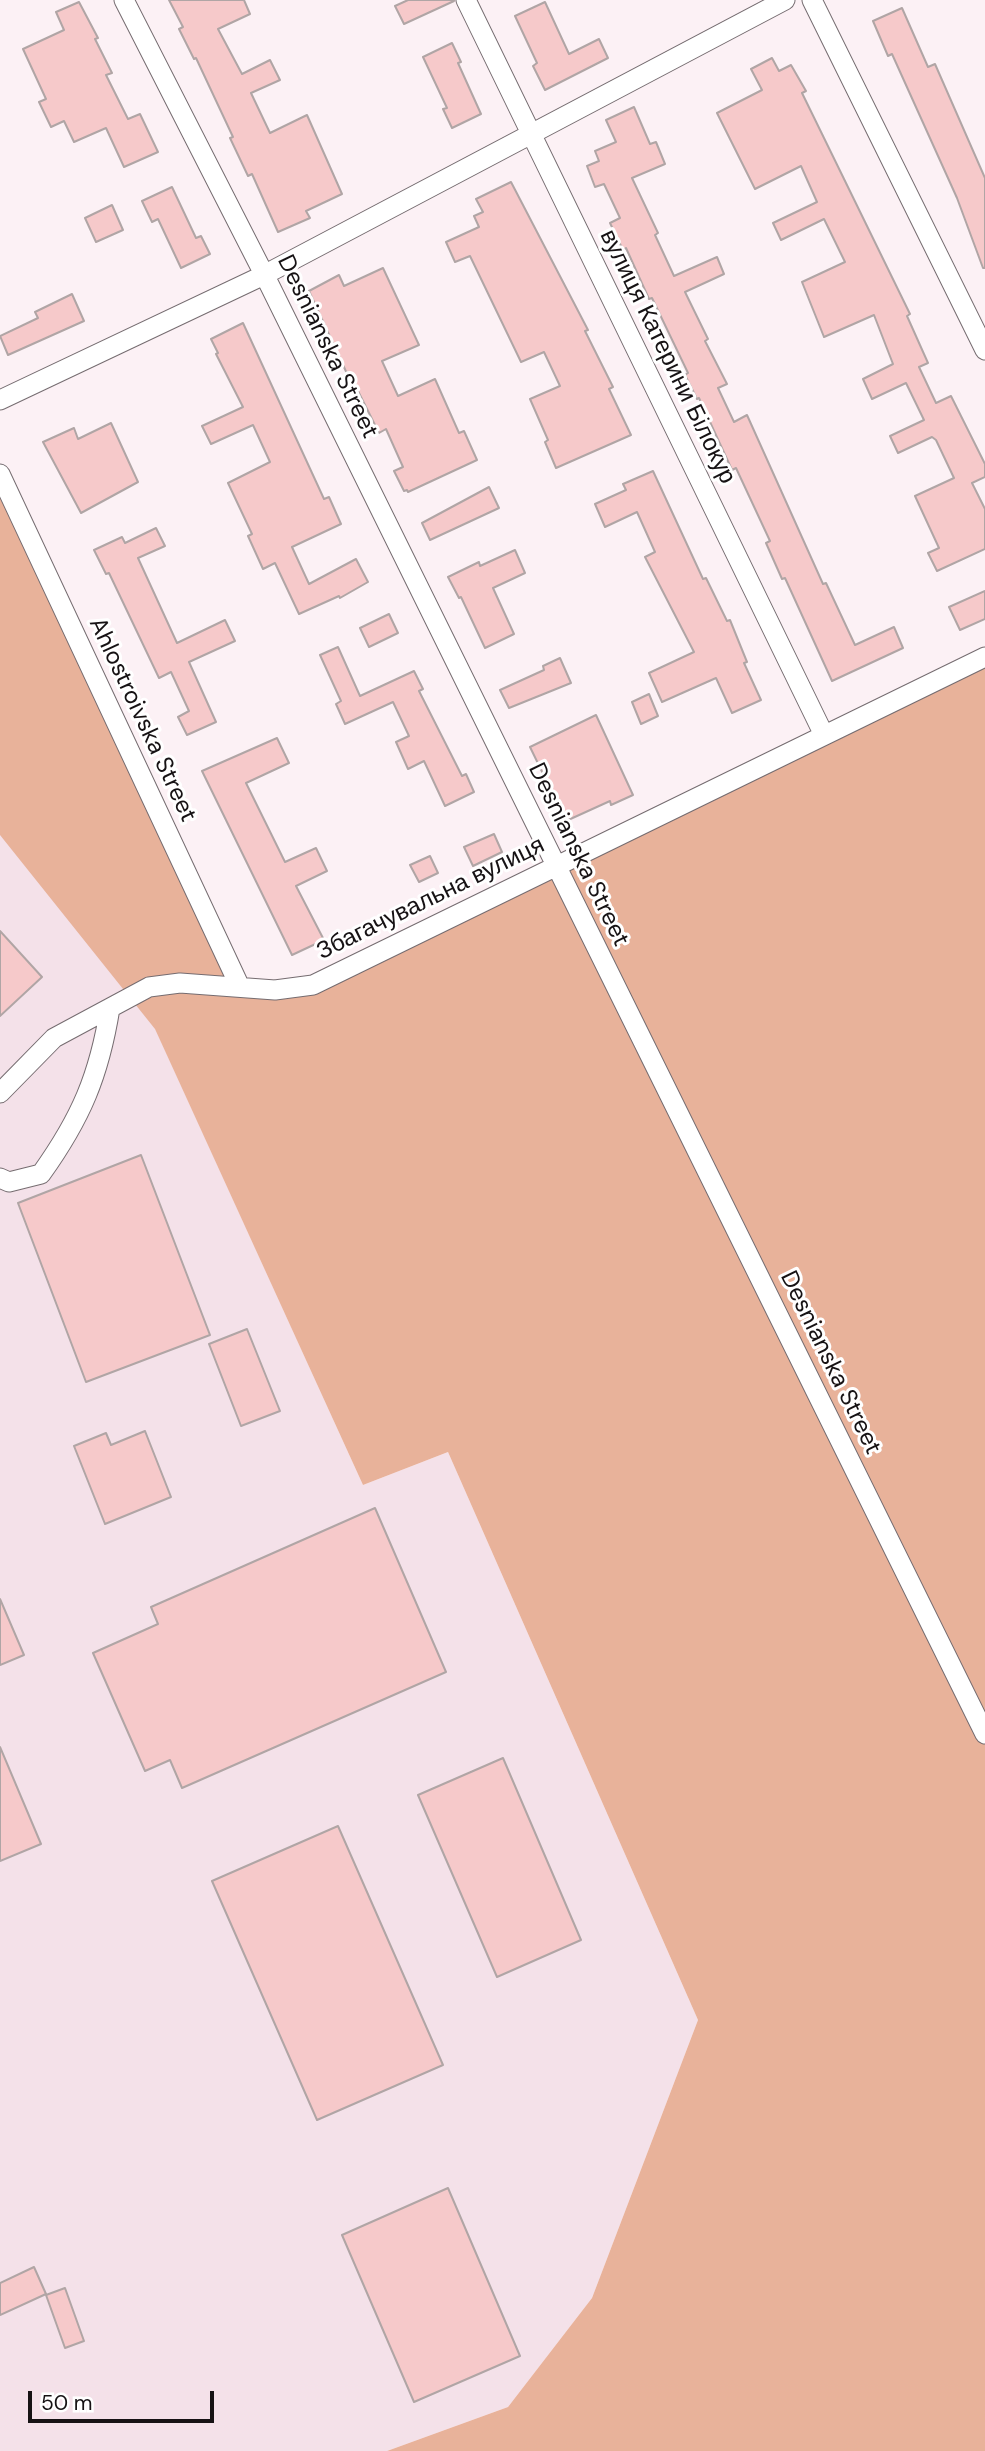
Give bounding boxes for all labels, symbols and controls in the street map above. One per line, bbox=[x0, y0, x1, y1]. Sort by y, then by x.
street label: вулиця Катерини Білокур bbox=[593, 225, 741, 489]
street label: Desnianska Street bbox=[270, 251, 384, 443]
street label: Ahlostroivska Street bbox=[82, 613, 202, 827]
street label: Desnianska Street bbox=[521, 759, 635, 951]
street label: Збагачувальна вулиця bbox=[312, 831, 550, 967]
street label: Desnianska Street bbox=[773, 1267, 887, 1459]
scale bar bbox=[32, 2378, 217, 2422]
text: 50 m bbox=[41, 2389, 92, 2417]

